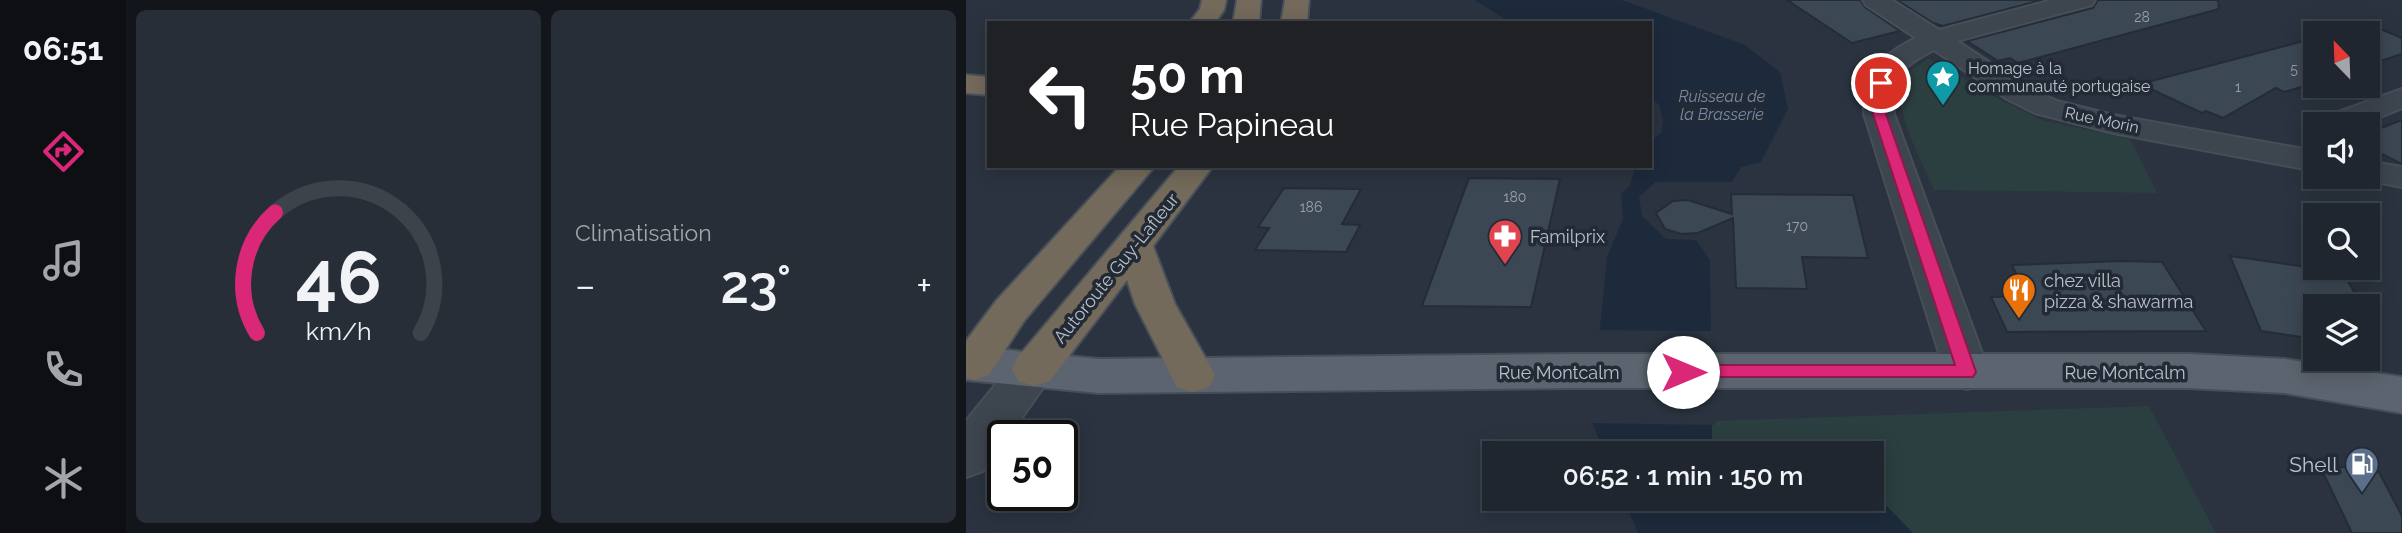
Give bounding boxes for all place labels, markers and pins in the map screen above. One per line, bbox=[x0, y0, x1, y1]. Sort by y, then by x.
pin bbox=[1851, 53, 1911, 113]
place icon: Homage à la communauté portugaise bbox=[1924, 58, 1962, 107]
place label: Homage à la communauté portugaise bbox=[1968, 59, 2150, 96]
pharmacy icon: Familprix bbox=[1486, 217, 1524, 266]
place label: Familprix bbox=[1530, 226, 1605, 247]
place label: chez villa pizza & shawarma bbox=[2044, 270, 2193, 312]
restaurant icon: chez villa pizza & shawarma bbox=[2000, 271, 2038, 320]
fuel station icon: Shell bbox=[2343, 445, 2381, 494]
place label: Shell bbox=[2289, 452, 2338, 477]

